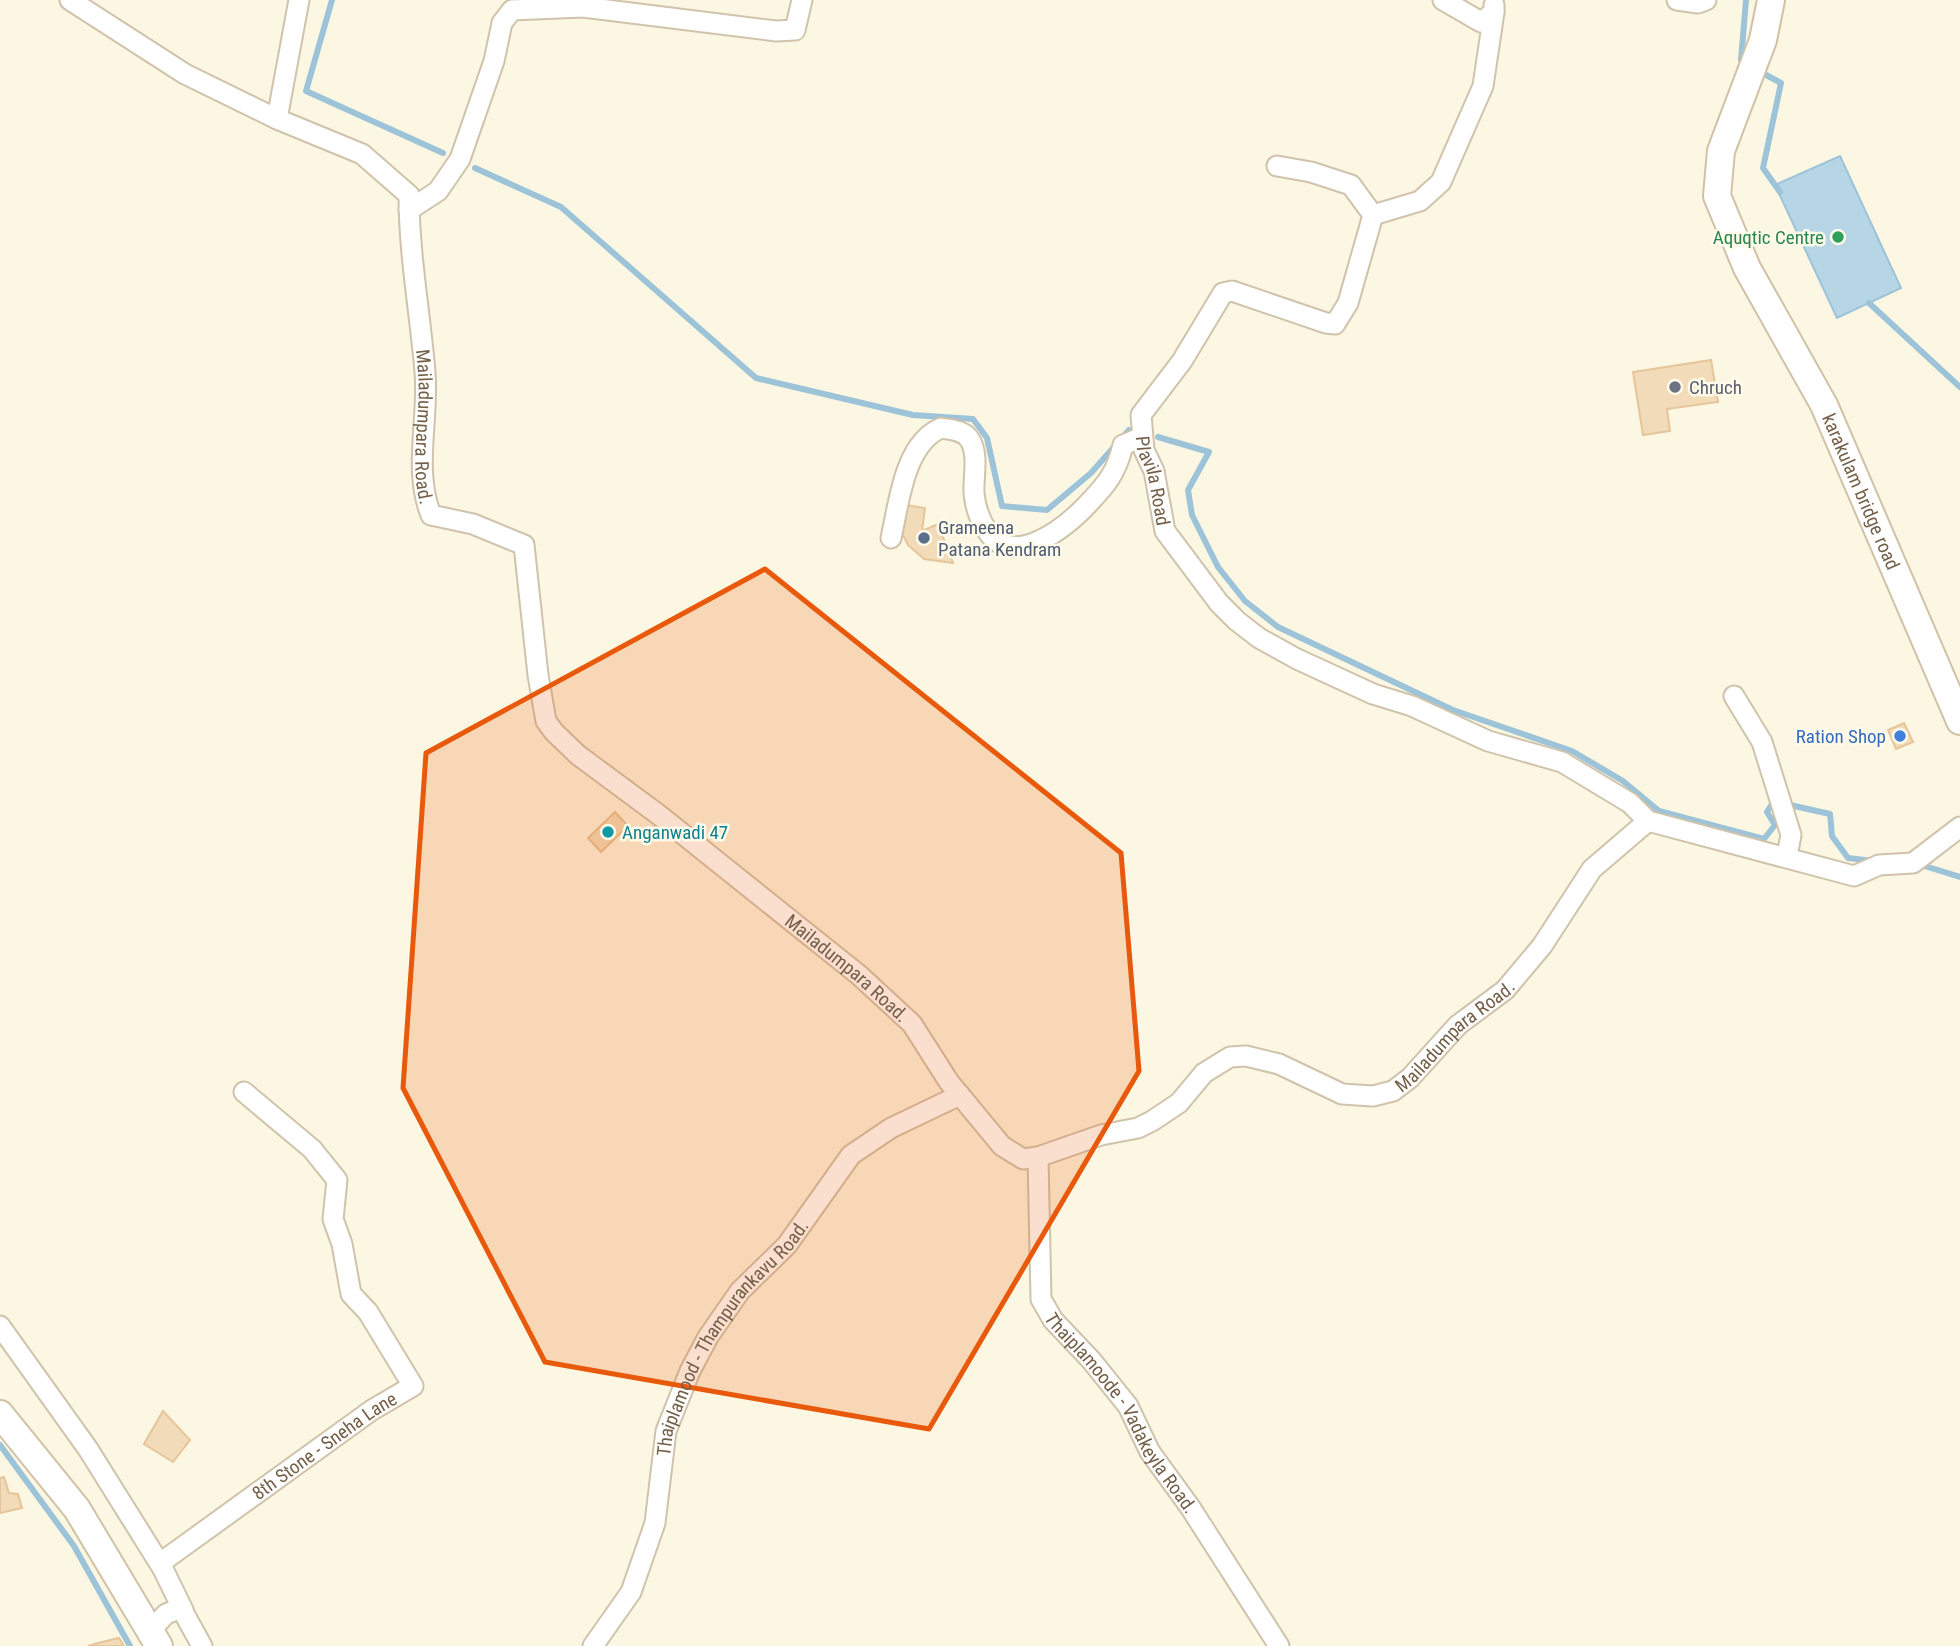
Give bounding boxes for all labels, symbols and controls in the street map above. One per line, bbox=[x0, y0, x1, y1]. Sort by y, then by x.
place label: Aquqtic Centre bbox=[1713, 226, 1824, 249]
marker: Aquqtic Centre bbox=[1830, 229, 1846, 245]
street label: Mailadumpara Road. bbox=[411, 348, 438, 506]
place label: Chruch bbox=[1689, 376, 1742, 399]
marker: Chruch bbox=[1667, 379, 1683, 395]
street label: karakulam bridge road bbox=[1818, 410, 1905, 573]
street label: Plavila Road bbox=[1131, 435, 1175, 527]
place label: Grameena Patana Kendram bbox=[938, 516, 1061, 561]
marker: Grameena Patana Kendram bbox=[916, 530, 932, 546]
place label: Ration Shop bbox=[1796, 725, 1886, 748]
marker: Ration Shop bbox=[1892, 728, 1908, 744]
place label: Anganwadi 47 bbox=[622, 821, 728, 844]
marker: Anganwadi 47 bbox=[600, 824, 616, 840]
street label: Mailadumpara Road. bbox=[781, 909, 914, 1027]
street label: Mailadumpara Road. bbox=[1390, 976, 1519, 1097]
street label: Thaiplamood - Thampurankavu Road. bbox=[652, 1215, 813, 1457]
street label: Thaiplamoode - Vadakeyla Road. bbox=[1040, 1309, 1202, 1517]
street label: 8th Stone - Sneha Lane bbox=[247, 1387, 401, 1504]

